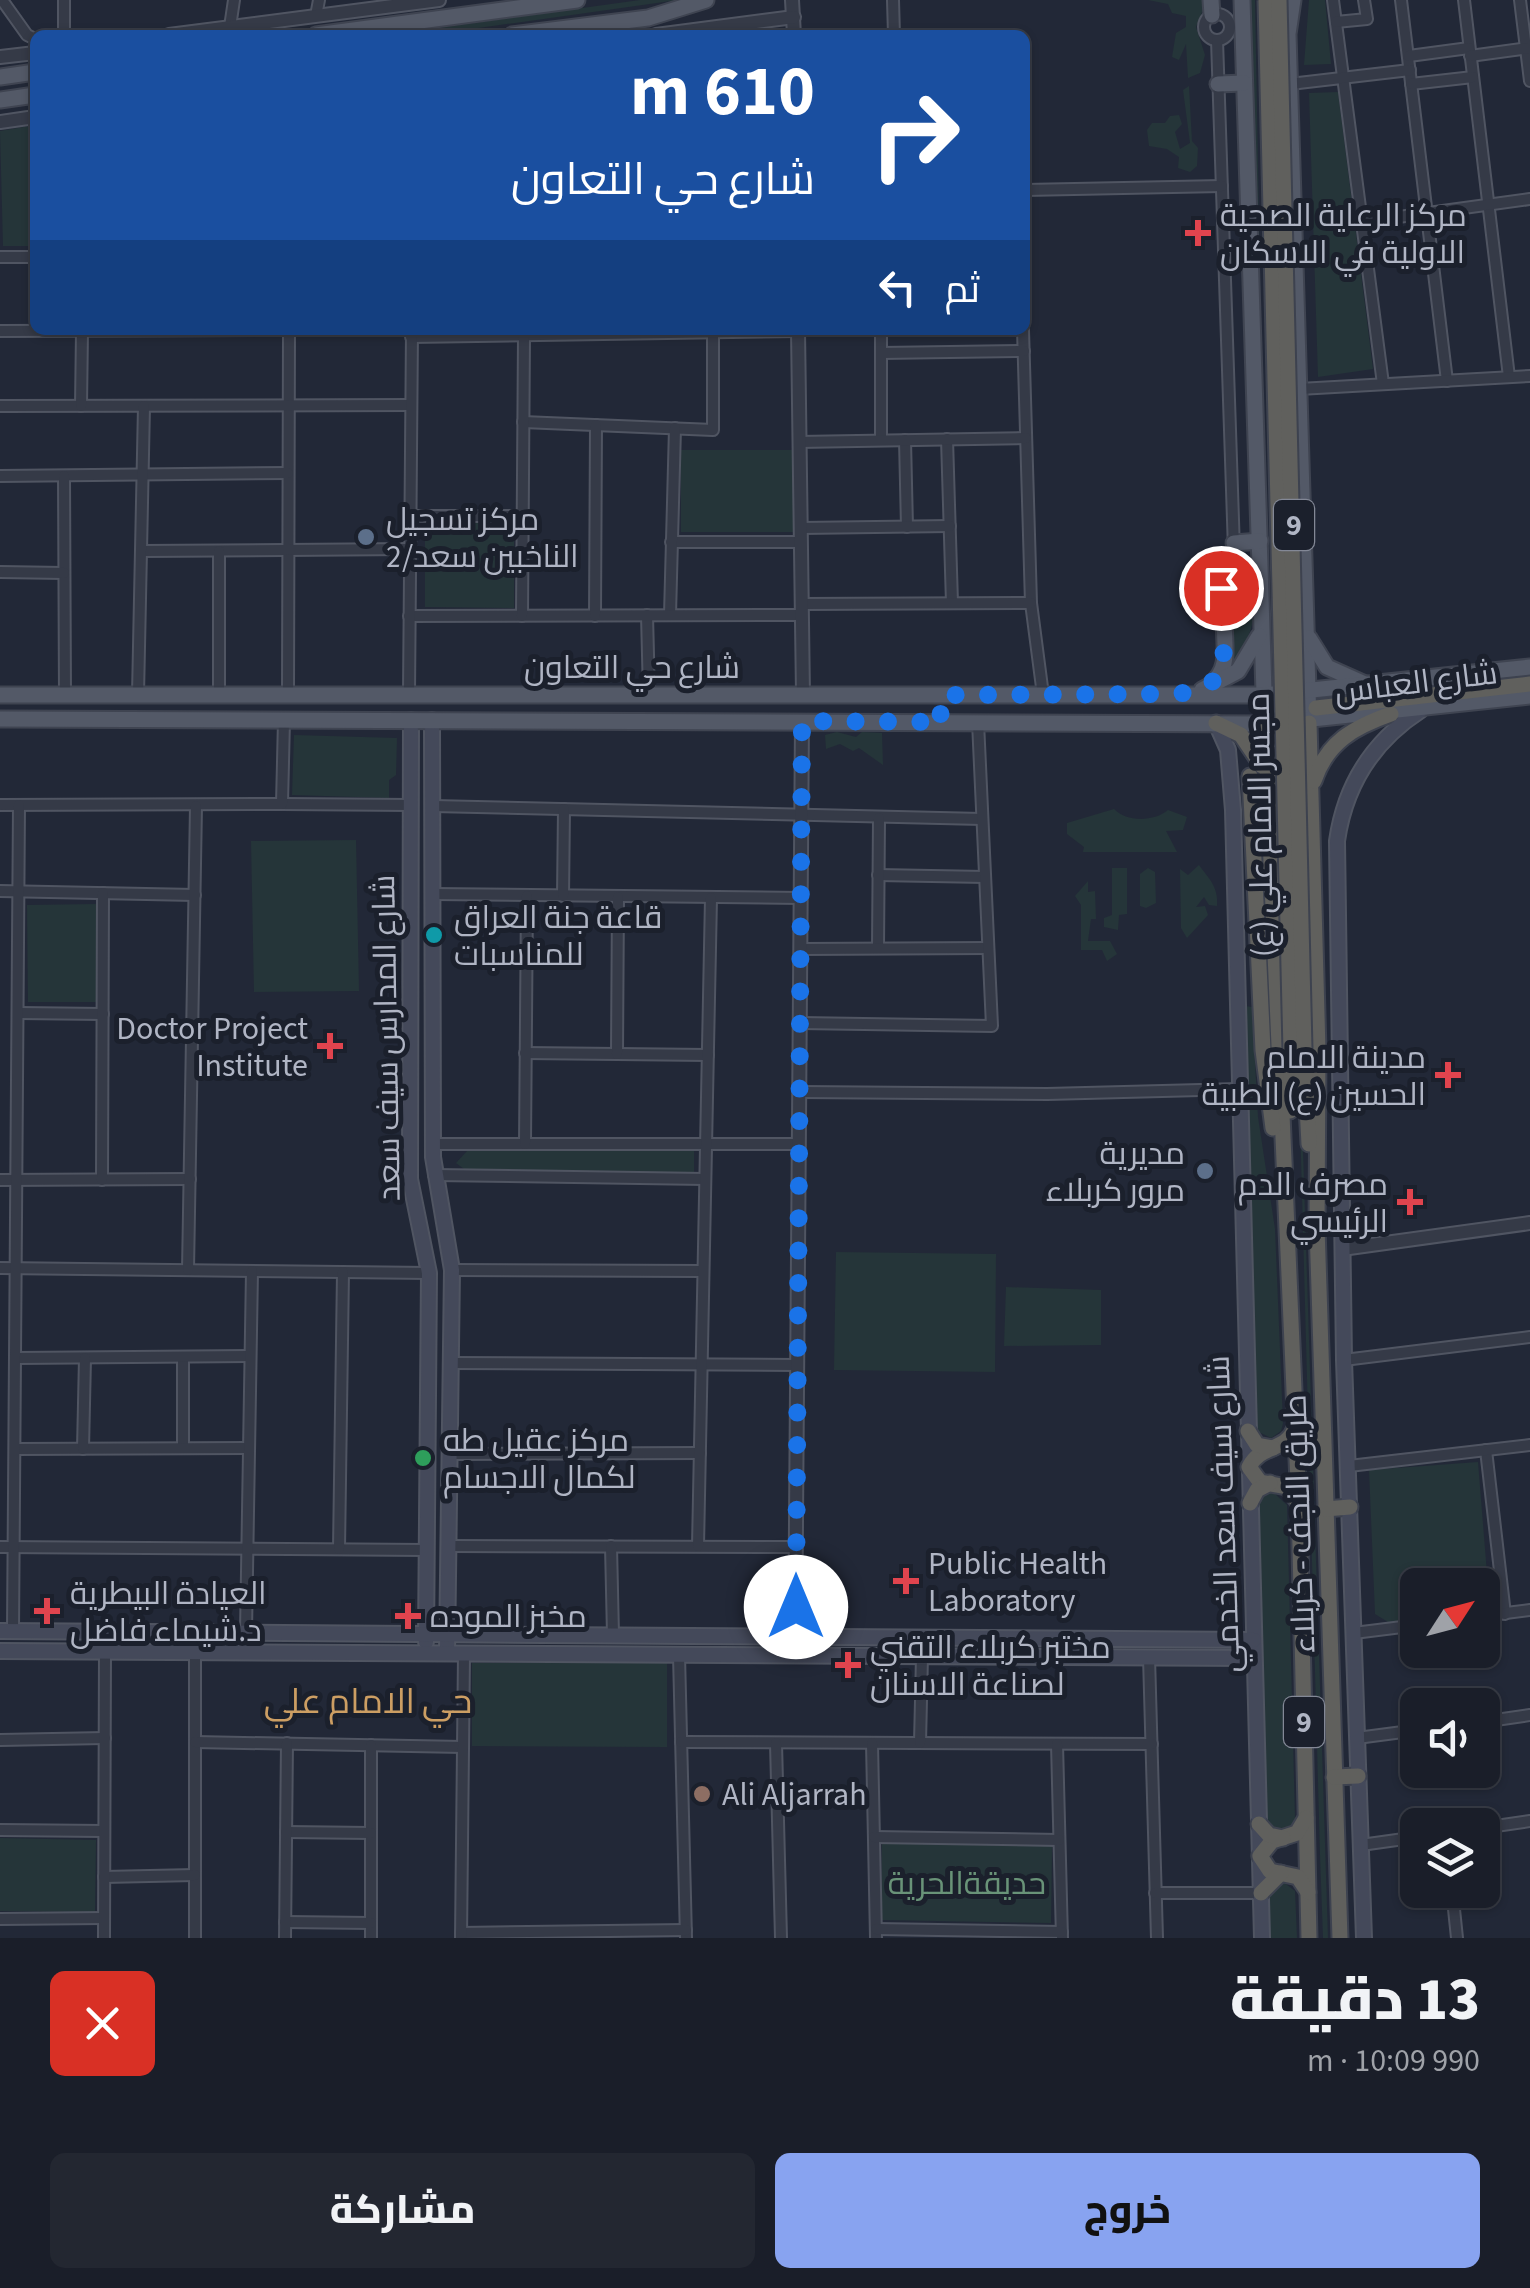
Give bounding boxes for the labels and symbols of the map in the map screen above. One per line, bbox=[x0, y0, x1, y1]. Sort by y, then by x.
place label: مركز الرعاية الصحية الاولية في الاسكان bbox=[1220, 193, 1467, 277]
marker: مركز الرعاية الصحية الاولية في الاسكان bbox=[1185, 220, 1211, 246]
place label: مركز تسجيل الناخبين سعد/2 bbox=[386, 497, 579, 580]
road number: 9 bbox=[1274, 500, 1314, 550]
marker: مركز تسجيل الناخبين سعد/2 bbox=[355, 526, 377, 548]
pin bbox=[1179, 546, 1264, 631]
street label: شارع حي التعاون bbox=[524, 645, 740, 692]
street label: شارع العباس bbox=[1332, 650, 1500, 716]
street label: مجسر الامام علي (ع) bbox=[1236, 692, 1287, 958]
street label: شارع المدارس سيف سعد bbox=[361, 874, 413, 1202]
place label: قاعة جنة العراق للمناسبات bbox=[454, 895, 662, 978]
marker: قاعة جنة العراق للمناسبات bbox=[423, 924, 445, 946]
place label: Doctor Project Institute bbox=[116, 1006, 308, 1089]
marker: Doctor Project Institute bbox=[317, 1033, 343, 1059]
place label: مدينة الامام الحسين (ع) الطبية bbox=[1201, 1035, 1426, 1118]
marker: مدينة الامام الحسين (ع) الطبية bbox=[1435, 1062, 1461, 1088]
place label: مديرية مرور كربلاء bbox=[1046, 1131, 1185, 1214]
marker: مديرية مرور كربلاء bbox=[1194, 1160, 1216, 1182]
place label: مصرف الدم الرئيسي bbox=[1238, 1162, 1388, 1245]
marker: مصرف الدم الرئيسي bbox=[1397, 1189, 1423, 1215]
street label: شارع سيف سعد الخدمي bbox=[1195, 1355, 1254, 1673]
street label: طريق النجف - كربلاء bbox=[1272, 1394, 1328, 1654]
place label: مركز عقيل طه لكمال الاجسام bbox=[443, 1418, 636, 1501]
marker: مركز عقيل طه لكمال الاجسام bbox=[412, 1447, 434, 1469]
place label: Public Health Laboratory bbox=[928, 1541, 1107, 1624]
position arrow bbox=[744, 1555, 848, 1659]
marker: Public Health Laboratory bbox=[893, 1568, 919, 1594]
north arrow bbox=[1400, 1568, 1500, 1668]
place label: العيادة البيطرية د.شيماء فاضل bbox=[70, 1571, 267, 1654]
place label: مخبز الموده bbox=[430, 1594, 587, 1640]
marker: العيادة البيطرية د.شيماء فاضل bbox=[34, 1598, 60, 1624]
marker: مخبز الموده bbox=[395, 1603, 421, 1629]
place label: مختبر كربلاء التقني لصناعة الاسنان bbox=[870, 1625, 1111, 1708]
marker: مختبر كربلاء التقني لصناعة الاسنان bbox=[835, 1652, 861, 1678]
district label: حي الامام علي bbox=[264, 1677, 472, 1728]
road number: 9 bbox=[1284, 1697, 1324, 1747]
place label: Ali Aljarrah bbox=[722, 1772, 867, 1818]
marker: Ali Aljarrah bbox=[691, 1783, 713, 1805]
park label: حديقةالحرية bbox=[888, 1861, 1046, 1907]

